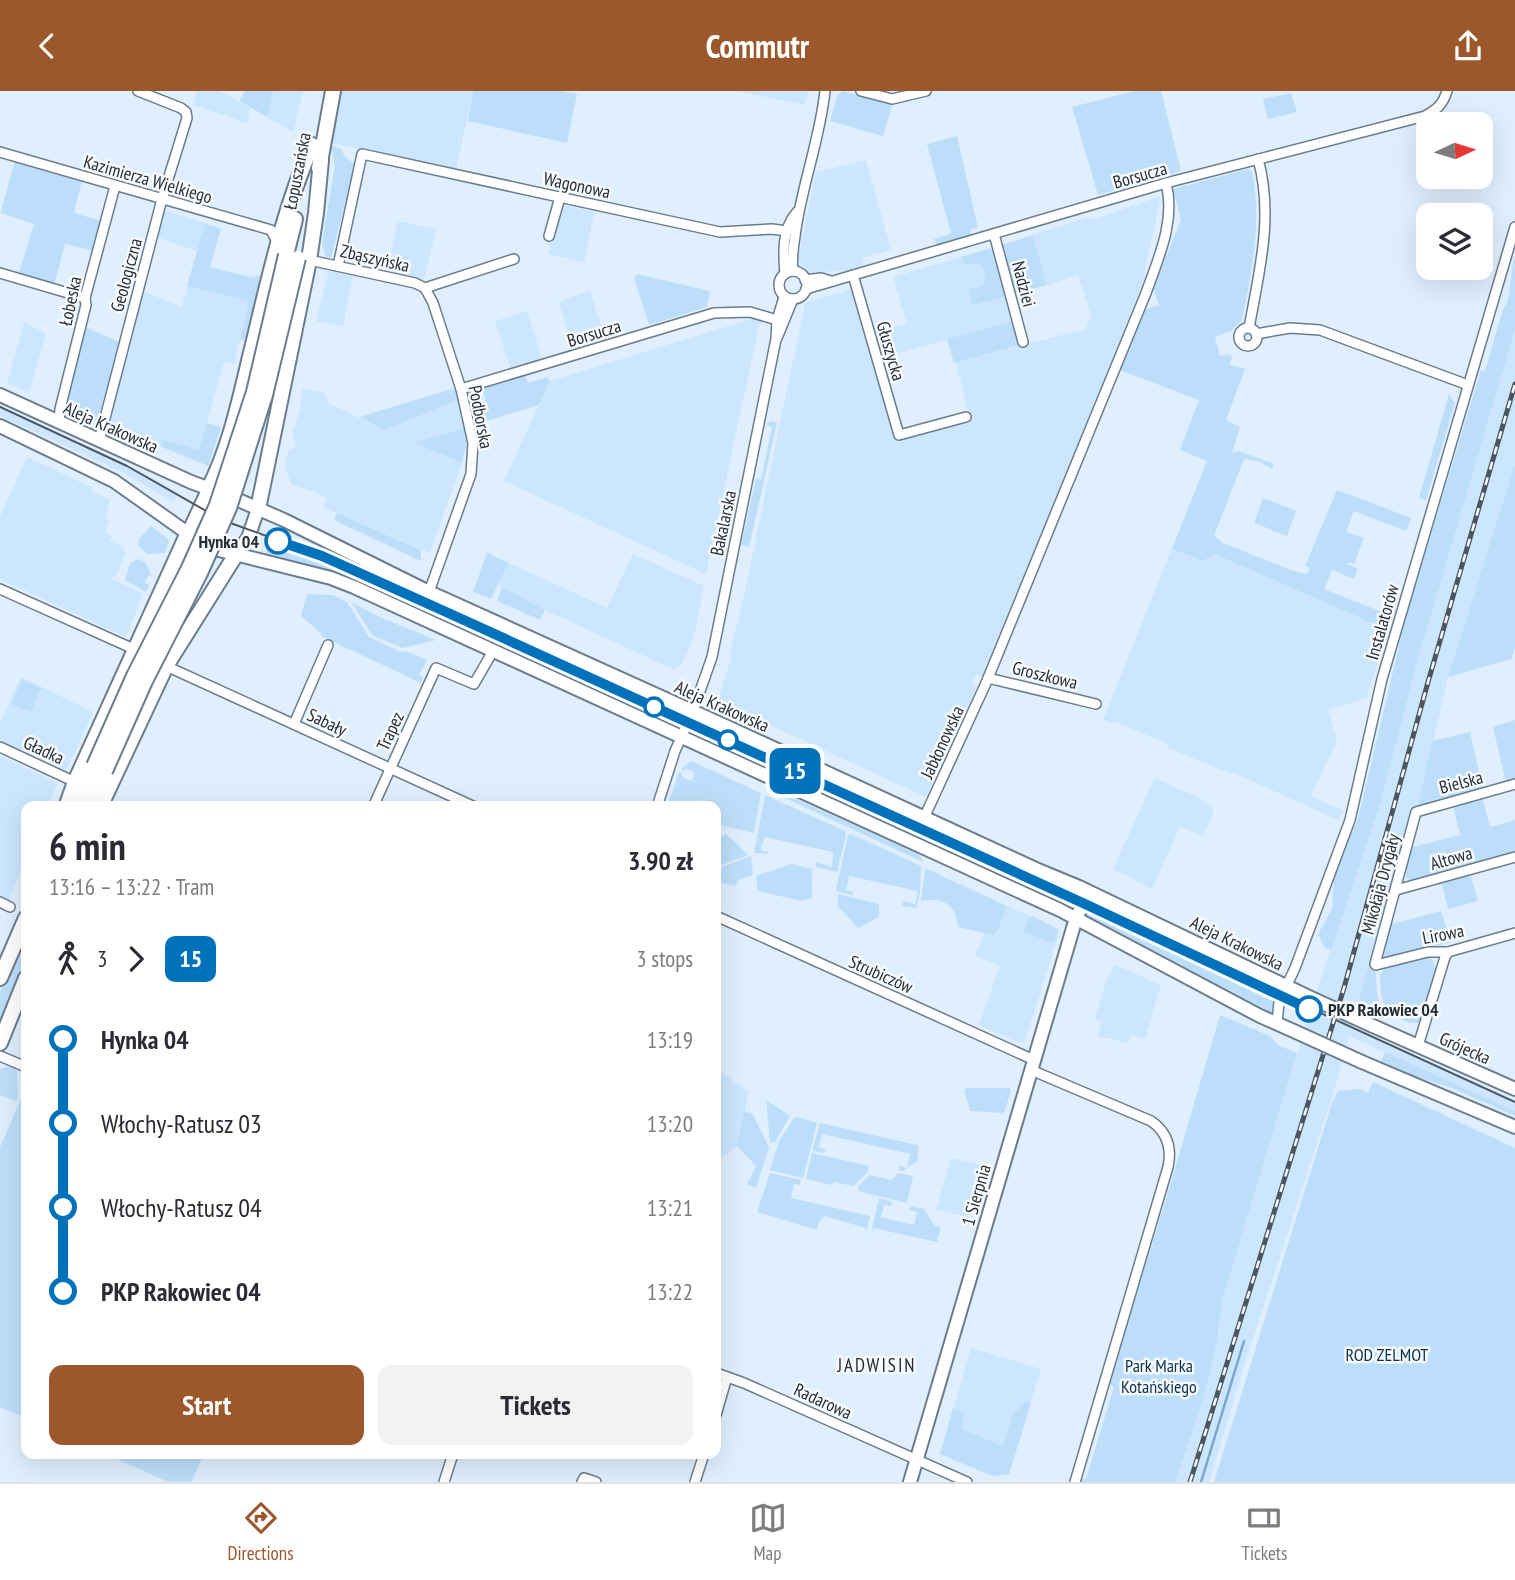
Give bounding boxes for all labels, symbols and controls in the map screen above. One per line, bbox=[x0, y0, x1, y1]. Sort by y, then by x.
text: Commutr bbox=[706, 25, 809, 67]
icon: back bbox=[28, 27, 66, 65]
icon: share bbox=[1449, 27, 1487, 65]
north arrow bbox=[1416, 112, 1493, 189]
map controls bbox=[1416, 112, 1493, 280]
street label: Łopuszańska bbox=[278, 130, 316, 212]
street label: Kazimierza Wielkiego bbox=[81, 150, 215, 208]
street label: Borsucza bbox=[1110, 156, 1170, 194]
street label: Wagonowa bbox=[542, 167, 612, 203]
button: layers bbox=[1416, 203, 1493, 280]
street label: Geologiczna bbox=[105, 236, 147, 314]
street label: Zbąszyńska bbox=[338, 239, 412, 277]
street label: Nadziei bbox=[1007, 259, 1041, 309]
street label: Łobeska bbox=[54, 274, 86, 328]
street label: Borsucza bbox=[564, 314, 624, 352]
street label: Głuszycka bbox=[872, 319, 910, 383]
street label: Podborska bbox=[464, 383, 498, 451]
street label: Aleja Krakowska bbox=[60, 396, 162, 458]
street label: Bakalarska bbox=[705, 488, 741, 558]
marker: Hynka 04 bbox=[265, 528, 291, 554]
place label: Hynka 04 bbox=[198, 530, 259, 553]
street label: Instalatorów bbox=[1360, 581, 1404, 662]
street label: Groszkowa bbox=[1010, 656, 1080, 694]
street label: Aleja Krakowska bbox=[671, 675, 773, 737]
unlabelled marker bbox=[644, 697, 664, 717]
street label: Jabłonowska bbox=[915, 702, 969, 783]
street label: Sabały bbox=[304, 703, 351, 741]
street label: Trapez bbox=[371, 708, 409, 754]
unlabelled marker bbox=[718, 730, 738, 750]
street label: Gładka bbox=[20, 731, 68, 769]
line badge: 15 bbox=[764, 748, 826, 794]
text: 15 bbox=[784, 755, 806, 786]
street label: Bielska bbox=[1437, 765, 1485, 799]
text: 6 min bbox=[49, 821, 126, 870]
street label: Mikołaja Drygały bbox=[1356, 831, 1405, 937]
street label: Altowa bbox=[1427, 841, 1475, 875]
text: 3.90 zł bbox=[628, 844, 693, 877]
text: 13:16 – 13:22 · Tram bbox=[49, 872, 214, 901]
street label: Aleja Krakowska bbox=[1187, 911, 1287, 975]
street label: Lirowa bbox=[1420, 919, 1466, 949]
icon: walk bbox=[49, 940, 87, 978]
icon: forward bbox=[117, 940, 155, 978]
text: 15 bbox=[179, 943, 202, 974]
text: 3 bbox=[97, 944, 107, 973]
text: 3 stops bbox=[636, 944, 693, 973]
street label: Strubiczów bbox=[845, 950, 917, 998]
marker: PKP Rakowiec 04 bbox=[1296, 996, 1322, 1022]
place label: PKP Rakowiec 04 bbox=[1328, 998, 1439, 1021]
text: Hynka 04 bbox=[101, 1023, 189, 1056]
text: 13:19 bbox=[647, 1025, 693, 1054]
street label: Grójecka bbox=[1436, 1027, 1494, 1069]
text: Włochy-Ratusz 03 bbox=[101, 1107, 262, 1140]
text: 13:20 bbox=[647, 1109, 693, 1138]
street label: 1 Sierpnia bbox=[956, 1162, 996, 1228]
text: Włochy-Ratusz 04 bbox=[101, 1191, 262, 1224]
text: 13:21 bbox=[647, 1193, 693, 1222]
text: PKP Rakowiec 04 bbox=[101, 1275, 261, 1308]
text: 13:22 bbox=[647, 1277, 693, 1306]
park label: ROD ZELMOT bbox=[1346, 1343, 1428, 1366]
district label: JADWISIN bbox=[836, 1353, 917, 1377]
park label: Park Marka Kotańskiego bbox=[1121, 1354, 1197, 1398]
button: Start bbox=[49, 1365, 364, 1445]
button: Tickets bbox=[378, 1365, 693, 1445]
street label: Radarowa bbox=[790, 1378, 856, 1424]
tab: Directions bbox=[227, 1499, 294, 1565]
tab: Map bbox=[749, 1499, 787, 1565]
tab: Tickets bbox=[1241, 1499, 1288, 1565]

